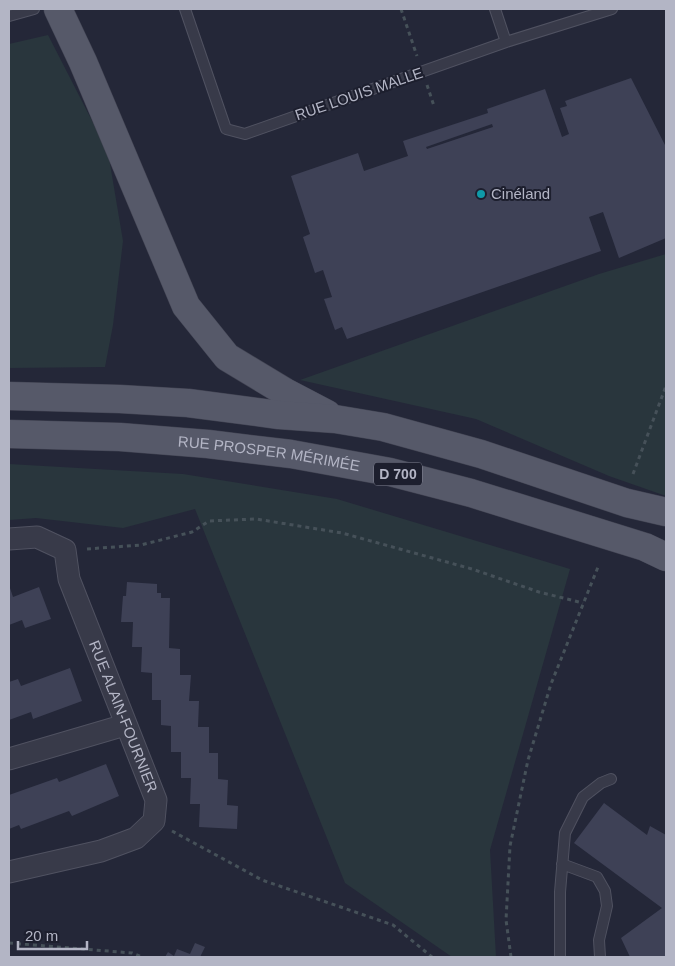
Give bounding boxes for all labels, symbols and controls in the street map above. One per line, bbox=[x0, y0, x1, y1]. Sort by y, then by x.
street label: RUE LOUIS MALLE bbox=[293, 64, 425, 123]
place label: Cinéland bbox=[491, 185, 550, 202]
marker: Cinéland bbox=[475, 188, 487, 200]
street label: RUE PROSPER MÉRIMÉE bbox=[177, 433, 361, 474]
road number: D 700 bbox=[374, 462, 422, 486]
street label: RUE ALAIN-FOURNIER bbox=[86, 638, 161, 795]
scale bar bbox=[18, 918, 86, 950]
text: 20 m bbox=[25, 927, 58, 944]

